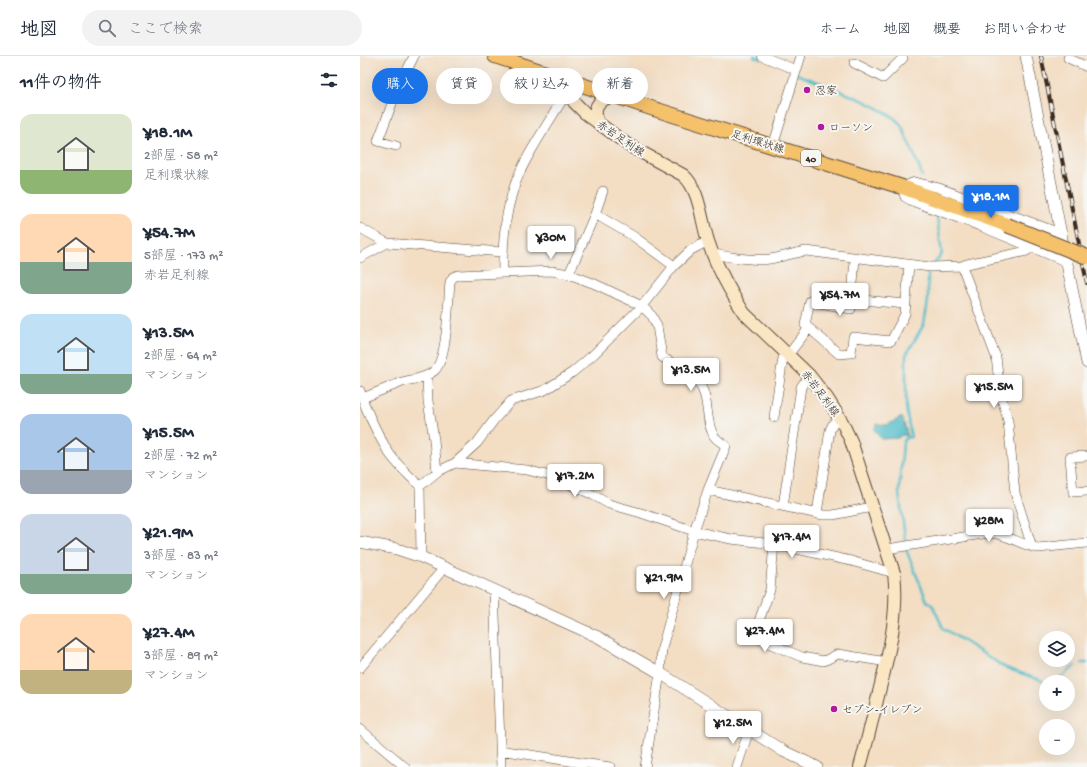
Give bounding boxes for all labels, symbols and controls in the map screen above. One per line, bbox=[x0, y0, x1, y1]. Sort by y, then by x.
search box bbox=[82, 10, 362, 46]
icon: search bbox=[96, 17, 118, 39]
text: 地図 bbox=[20, 20, 58, 43]
text: ここで検索 bbox=[128, 21, 203, 39]
text: ホーム bbox=[820, 22, 861, 39]
text: 地図 bbox=[883, 22, 911, 39]
text: 概要 bbox=[933, 22, 961, 39]
text: お問い合わせ bbox=[983, 22, 1067, 39]
chip: 購入 bbox=[372, 68, 428, 104]
chip: 賃貸 bbox=[436, 68, 492, 104]
chip: 絞り込み bbox=[500, 68, 584, 104]
chip: 新着 bbox=[592, 68, 648, 104]
icon: filters bbox=[318, 69, 340, 91]
text: 11件の物件 bbox=[20, 74, 102, 94]
marker: 忍家 bbox=[802, 85, 812, 95]
place label: 忍家 bbox=[815, 85, 837, 98]
street label: 赤岩足利線 bbox=[594, 118, 647, 160]
marker: ローソン bbox=[816, 122, 826, 132]
place label: ローソン bbox=[829, 123, 873, 135]
text: ¥18.1M bbox=[144, 124, 192, 144]
street label: 足利環状線 bbox=[729, 128, 786, 157]
icon: home bbox=[52, 130, 100, 178]
text: 2部屋 · 58 m² bbox=[144, 149, 218, 164]
road number: 40 bbox=[801, 150, 821, 166]
text: 足利環状線 bbox=[144, 169, 209, 184]
pin: ¥18.1M bbox=[958, 185, 1024, 219]
text: ¥18.1M bbox=[973, 190, 1009, 205]
text: ¥54.7M bbox=[144, 224, 195, 244]
pin: ¥30M bbox=[527, 226, 575, 260]
icon: home bbox=[52, 230, 100, 278]
text: ¥30M bbox=[536, 231, 566, 246]
text: 5部屋 · 173 m² bbox=[144, 249, 223, 264]
text: 赤岩足利線 bbox=[144, 269, 209, 284]
pin: ¥54.7M bbox=[807, 283, 873, 317]
text: ¥54.7M bbox=[821, 288, 859, 303]
text: ¥13.5M bbox=[144, 324, 194, 344]
icon: home bbox=[52, 330, 100, 378]
text: 2部屋 · 64 m² bbox=[144, 349, 217, 364]
pin: ¥13.5M bbox=[658, 358, 724, 392]
text: ¥13.5M bbox=[672, 363, 710, 378]
street label: 赤岩足利線 bbox=[798, 368, 842, 420]
text: マンション bbox=[144, 369, 208, 384]
pin: ¥15.5M bbox=[961, 375, 1027, 409]
text: ¥15.5M bbox=[975, 380, 1013, 395]
text: ¥15.5M bbox=[144, 424, 194, 444]
icon: home bbox=[52, 430, 100, 478]
text: 2部屋 · 72 m² bbox=[144, 449, 217, 464]
pin: ¥17.2M bbox=[542, 464, 608, 498]
text: マンション bbox=[144, 469, 208, 484]
text: ¥17.2M bbox=[556, 469, 594, 484]
pin: ¥28M bbox=[965, 509, 1013, 543]
text: ¥28M bbox=[975, 514, 1003, 529]
text: ¥21.9M bbox=[144, 524, 193, 544]
pin: ¥17.4M bbox=[759, 525, 825, 559]
icon: home bbox=[52, 530, 100, 578]
text: ¥17.4M bbox=[773, 530, 811, 545]
text: 3部屋 · 83 m² bbox=[144, 549, 218, 564]
pin: ¥21.9M bbox=[631, 566, 697, 600]
text: マンション bbox=[144, 569, 208, 584]
text: ¥21.9M bbox=[645, 571, 683, 586]
pin: ¥27.4M bbox=[732, 619, 798, 653]
text: ¥27.4M bbox=[144, 624, 194, 644]
text: ¥27.4M bbox=[746, 624, 784, 639]
icon: home bbox=[52, 630, 100, 678]
map controls bbox=[1039, 631, 1075, 755]
button: layers bbox=[1039, 631, 1075, 667]
text: 3部屋 · 89 m² bbox=[144, 649, 218, 664]
text: マンション bbox=[144, 669, 208, 684]
button: + bbox=[1039, 675, 1075, 711]
marker: セブン-イレブン bbox=[829, 704, 839, 714]
place label: セブン-イレブン bbox=[842, 704, 922, 717]
pin: ¥12.5M bbox=[700, 711, 766, 745]
text: ¥12.5M bbox=[714, 716, 752, 731]
button: − bbox=[1039, 719, 1075, 755]

